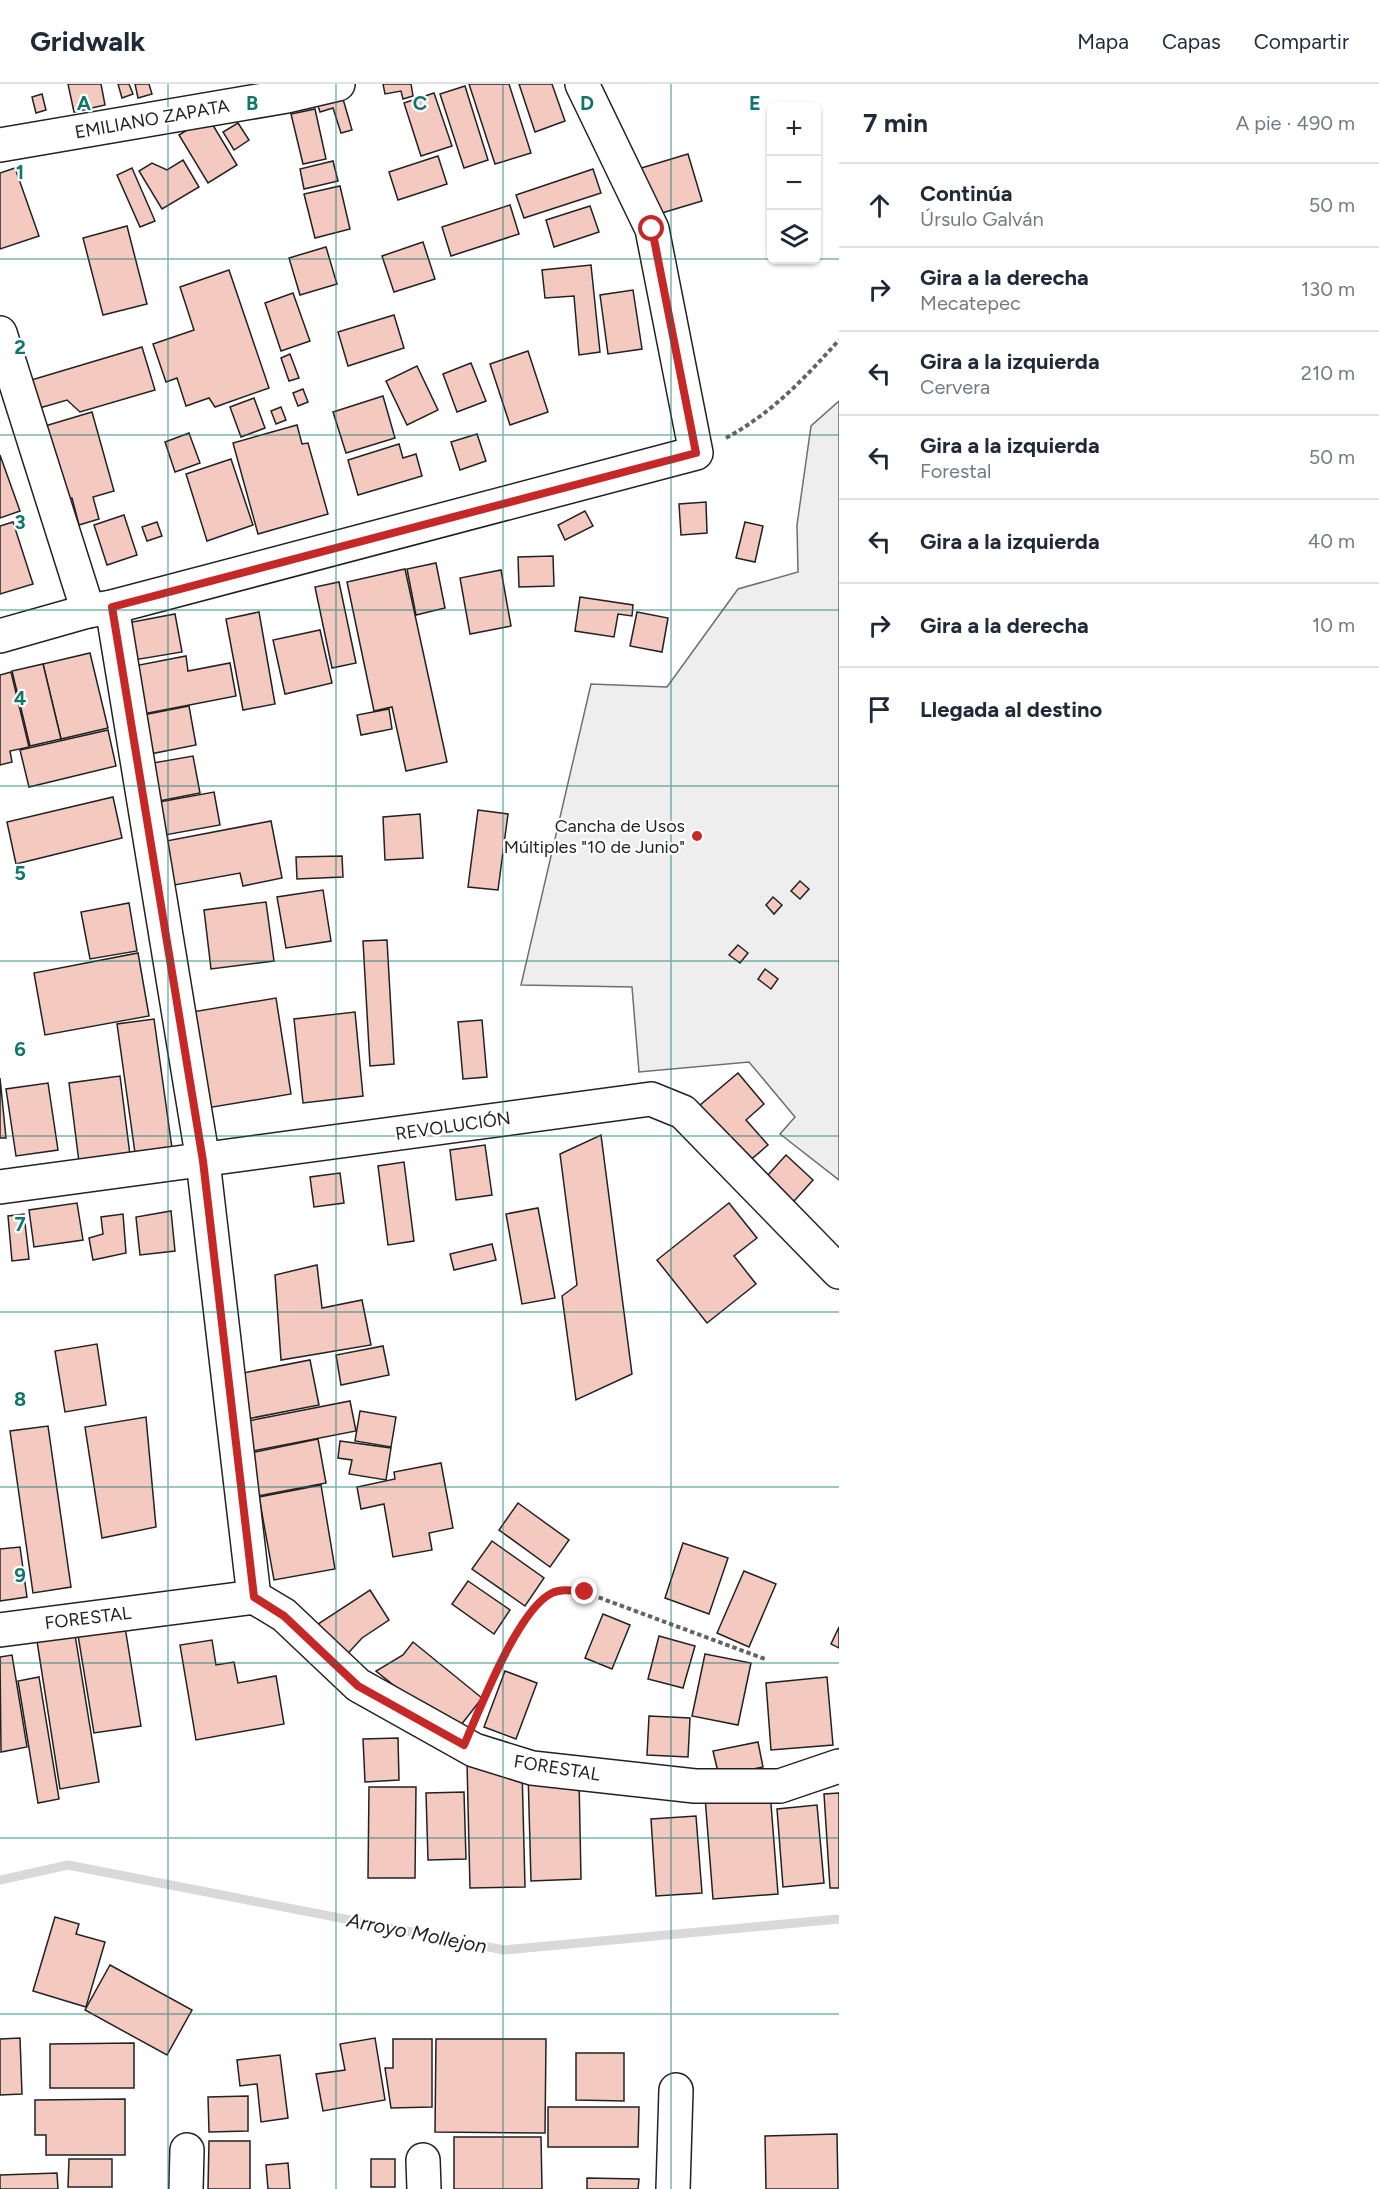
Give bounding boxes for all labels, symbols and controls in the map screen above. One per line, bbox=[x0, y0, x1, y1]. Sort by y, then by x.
text: Gridwalk bbox=[30, 24, 145, 58]
text: Mapa bbox=[1077, 29, 1129, 54]
text: Capas bbox=[1162, 29, 1221, 54]
text: Compartir bbox=[1254, 29, 1349, 54]
text: B bbox=[246, 91, 258, 115]
text: C bbox=[413, 91, 427, 115]
text: D bbox=[580, 91, 594, 115]
text: E bbox=[749, 91, 761, 115]
street label: EMILIANO ZAPATA bbox=[73, 95, 231, 143]
map controls bbox=[767, 102, 821, 264]
button: + bbox=[767, 102, 821, 156]
text: 7 min bbox=[863, 107, 928, 139]
text: A pie · 490 m bbox=[1236, 111, 1355, 135]
button: − bbox=[767, 156, 821, 210]
text: 1 bbox=[16, 160, 24, 184]
text: Continúa bbox=[920, 180, 1013, 207]
icon: ahead bbox=[863, 189, 896, 222]
text: 50 m bbox=[1309, 193, 1355, 217]
text: Úrsulo Galván bbox=[920, 207, 1044, 231]
button: layers bbox=[767, 210, 821, 264]
route start bbox=[638, 215, 664, 241]
text: Gira a la derecha bbox=[920, 264, 1089, 291]
icon: right bbox=[863, 273, 896, 306]
text: 130 m bbox=[1301, 277, 1355, 301]
text: Mecatepec bbox=[920, 291, 1021, 315]
text: 2 bbox=[14, 335, 26, 359]
text: Gira a la izquierda bbox=[920, 348, 1100, 375]
icon: left bbox=[863, 357, 896, 390]
text: 210 m bbox=[1301, 361, 1355, 385]
text: Cervera bbox=[920, 375, 990, 399]
text: Gira a la izquierda bbox=[920, 432, 1100, 459]
icon: left bbox=[863, 441, 896, 474]
text: 50 m bbox=[1309, 445, 1355, 469]
text: Forestal bbox=[920, 459, 991, 483]
text: 3 bbox=[14, 510, 26, 534]
icon: left bbox=[863, 525, 896, 558]
text: Gira a la izquierda bbox=[920, 528, 1100, 555]
text: 40 m bbox=[1308, 529, 1355, 553]
icon: right bbox=[863, 609, 896, 642]
text: Gira a la derecha bbox=[920, 612, 1089, 639]
text: 10 m bbox=[1312, 613, 1355, 637]
text: 4 bbox=[14, 686, 27, 710]
icon: arrive bbox=[863, 693, 896, 726]
text: Llegada al destino bbox=[920, 696, 1102, 723]
place label: Cancha de Usos Múltiples "10 de Junio" bbox=[504, 815, 685, 858]
marker: Cancha de Usos Múltiples "10 de Junio" bbox=[690, 829, 704, 843]
text: 5 bbox=[14, 861, 26, 885]
text: 6 bbox=[14, 1037, 26, 1061]
street label: REVOLUCIÓN bbox=[394, 1107, 512, 1145]
text: 7 bbox=[14, 1212, 26, 1236]
text: 8 bbox=[14, 1387, 26, 1411]
text: 9 bbox=[14, 1563, 26, 1587]
route end bbox=[571, 1578, 597, 1604]
street label: FORESTAL bbox=[43, 1602, 133, 1634]
street label: FORESTAL bbox=[512, 1750, 602, 1786]
water label: Arroyo Mollejon bbox=[344, 1908, 489, 1958]

